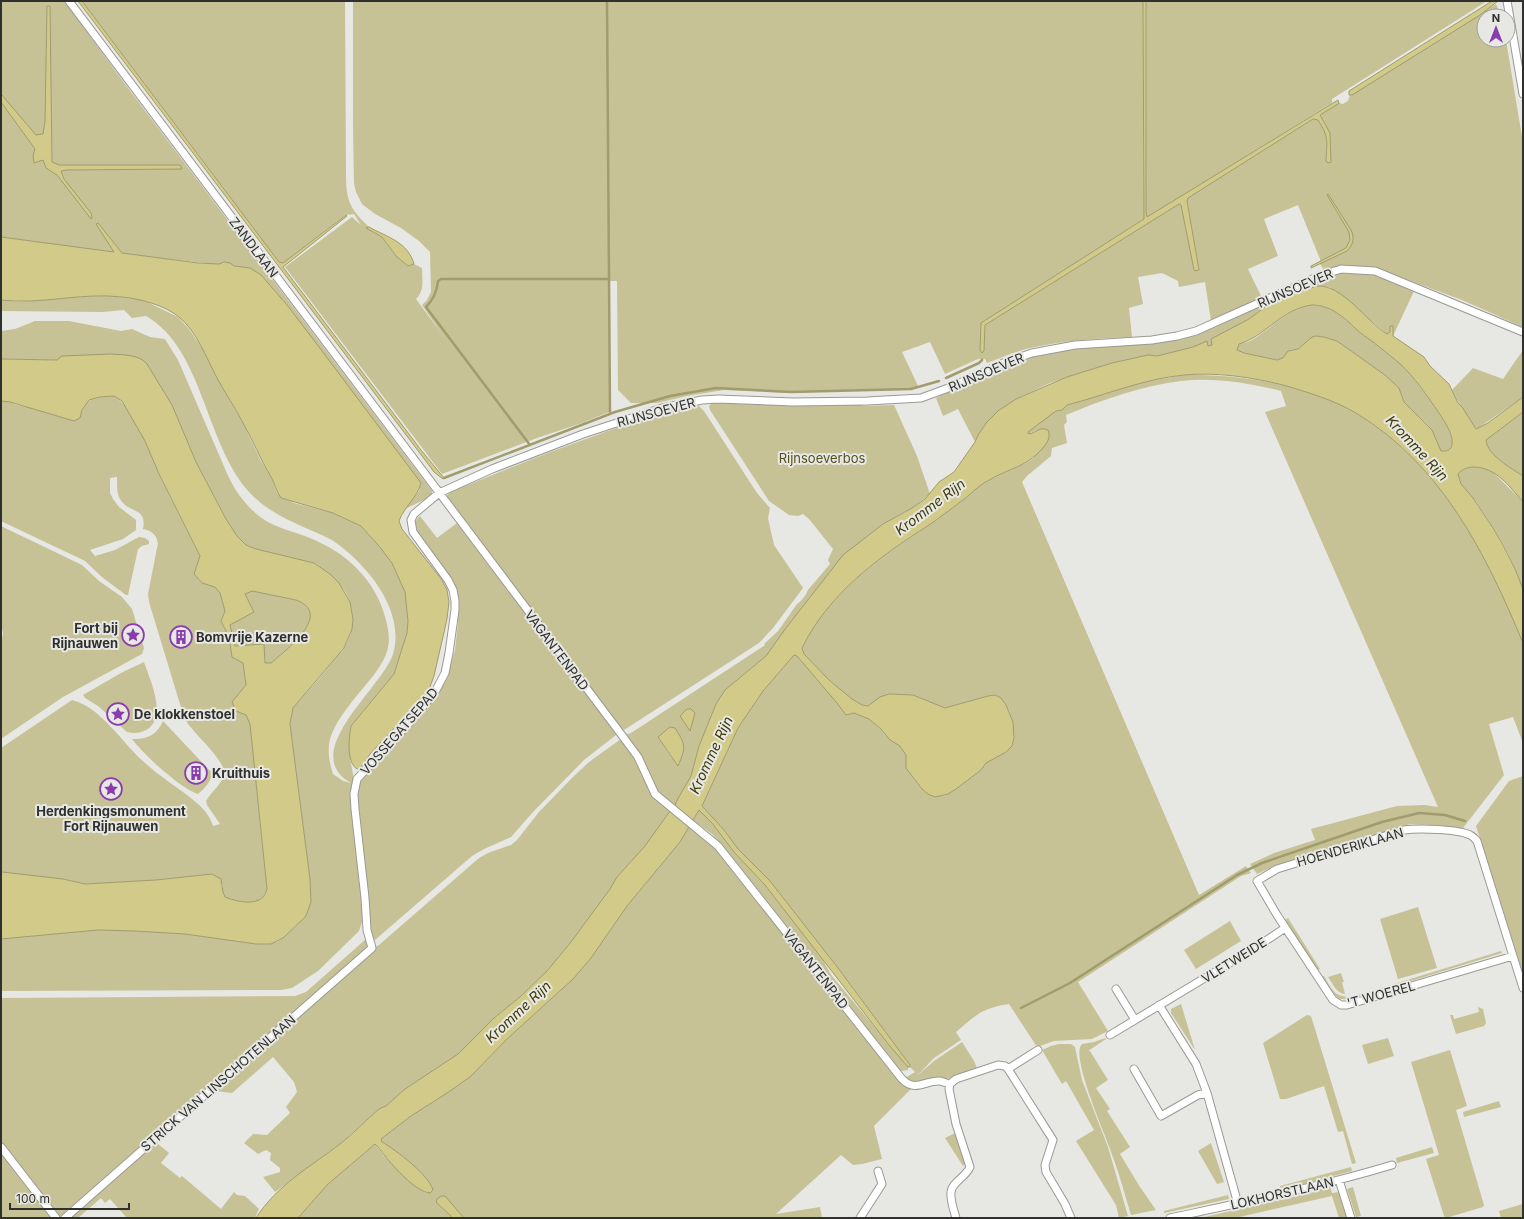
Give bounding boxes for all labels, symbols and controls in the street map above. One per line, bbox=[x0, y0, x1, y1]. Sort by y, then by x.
north arrow bbox=[1476, 8, 1516, 48]
text: N bbox=[1492, 11, 1500, 25]
street label: ZANDLAAN bbox=[226, 214, 282, 280]
street label: RIJNSOEVER bbox=[1255, 265, 1335, 311]
street label: RIJNSOEVER bbox=[946, 349, 1026, 395]
street label: RIJNSOEVER bbox=[615, 394, 697, 430]
water label: Kromme Rijn bbox=[1383, 411, 1452, 484]
park label: Rijnsoeverbos bbox=[779, 450, 865, 466]
water label: Kromme Rijn bbox=[891, 475, 968, 539]
street label: VAGANTENPAD bbox=[522, 607, 592, 693]
place label: Fort bij Rijnauwen bbox=[52, 620, 118, 651]
place icon: Fort bij Rijnauwen bbox=[120, 622, 146, 648]
building icon: Bomvrije Kazerne bbox=[168, 624, 194, 650]
place label: Bomvrije Kazerne bbox=[196, 629, 309, 645]
street label: VOSSEGATSEPAD bbox=[357, 684, 441, 778]
place icon: De klokkenstoel bbox=[105, 701, 131, 727]
place label: De klokkenstoel bbox=[134, 706, 235, 722]
water label: Kromme Rijn bbox=[685, 713, 736, 796]
building icon: Kruithuis bbox=[183, 760, 209, 786]
place label: Kruithuis bbox=[212, 765, 270, 781]
place icon: Herdenkingsmonument Fort Rijnauwen bbox=[98, 776, 124, 802]
place label: Herdenkingsmonument Fort Rijnauwen bbox=[36, 803, 186, 834]
street label: HOENDERIKLAAN bbox=[1295, 824, 1405, 870]
street label: VAGANTENPAD bbox=[780, 926, 852, 1012]
street label: VLETWEIDE bbox=[1198, 934, 1270, 986]
water label: Kromme Rijn bbox=[481, 977, 554, 1046]
street label: 'T WOEREL bbox=[1345, 977, 1417, 1011]
street label: STRICK VAN LINSCHOTENLAAN bbox=[137, 1011, 299, 1155]
street label: LOKHORSTLAAN bbox=[1229, 1173, 1335, 1213]
scale bar bbox=[10, 1185, 129, 1211]
text: 100 m bbox=[16, 1191, 50, 1206]

